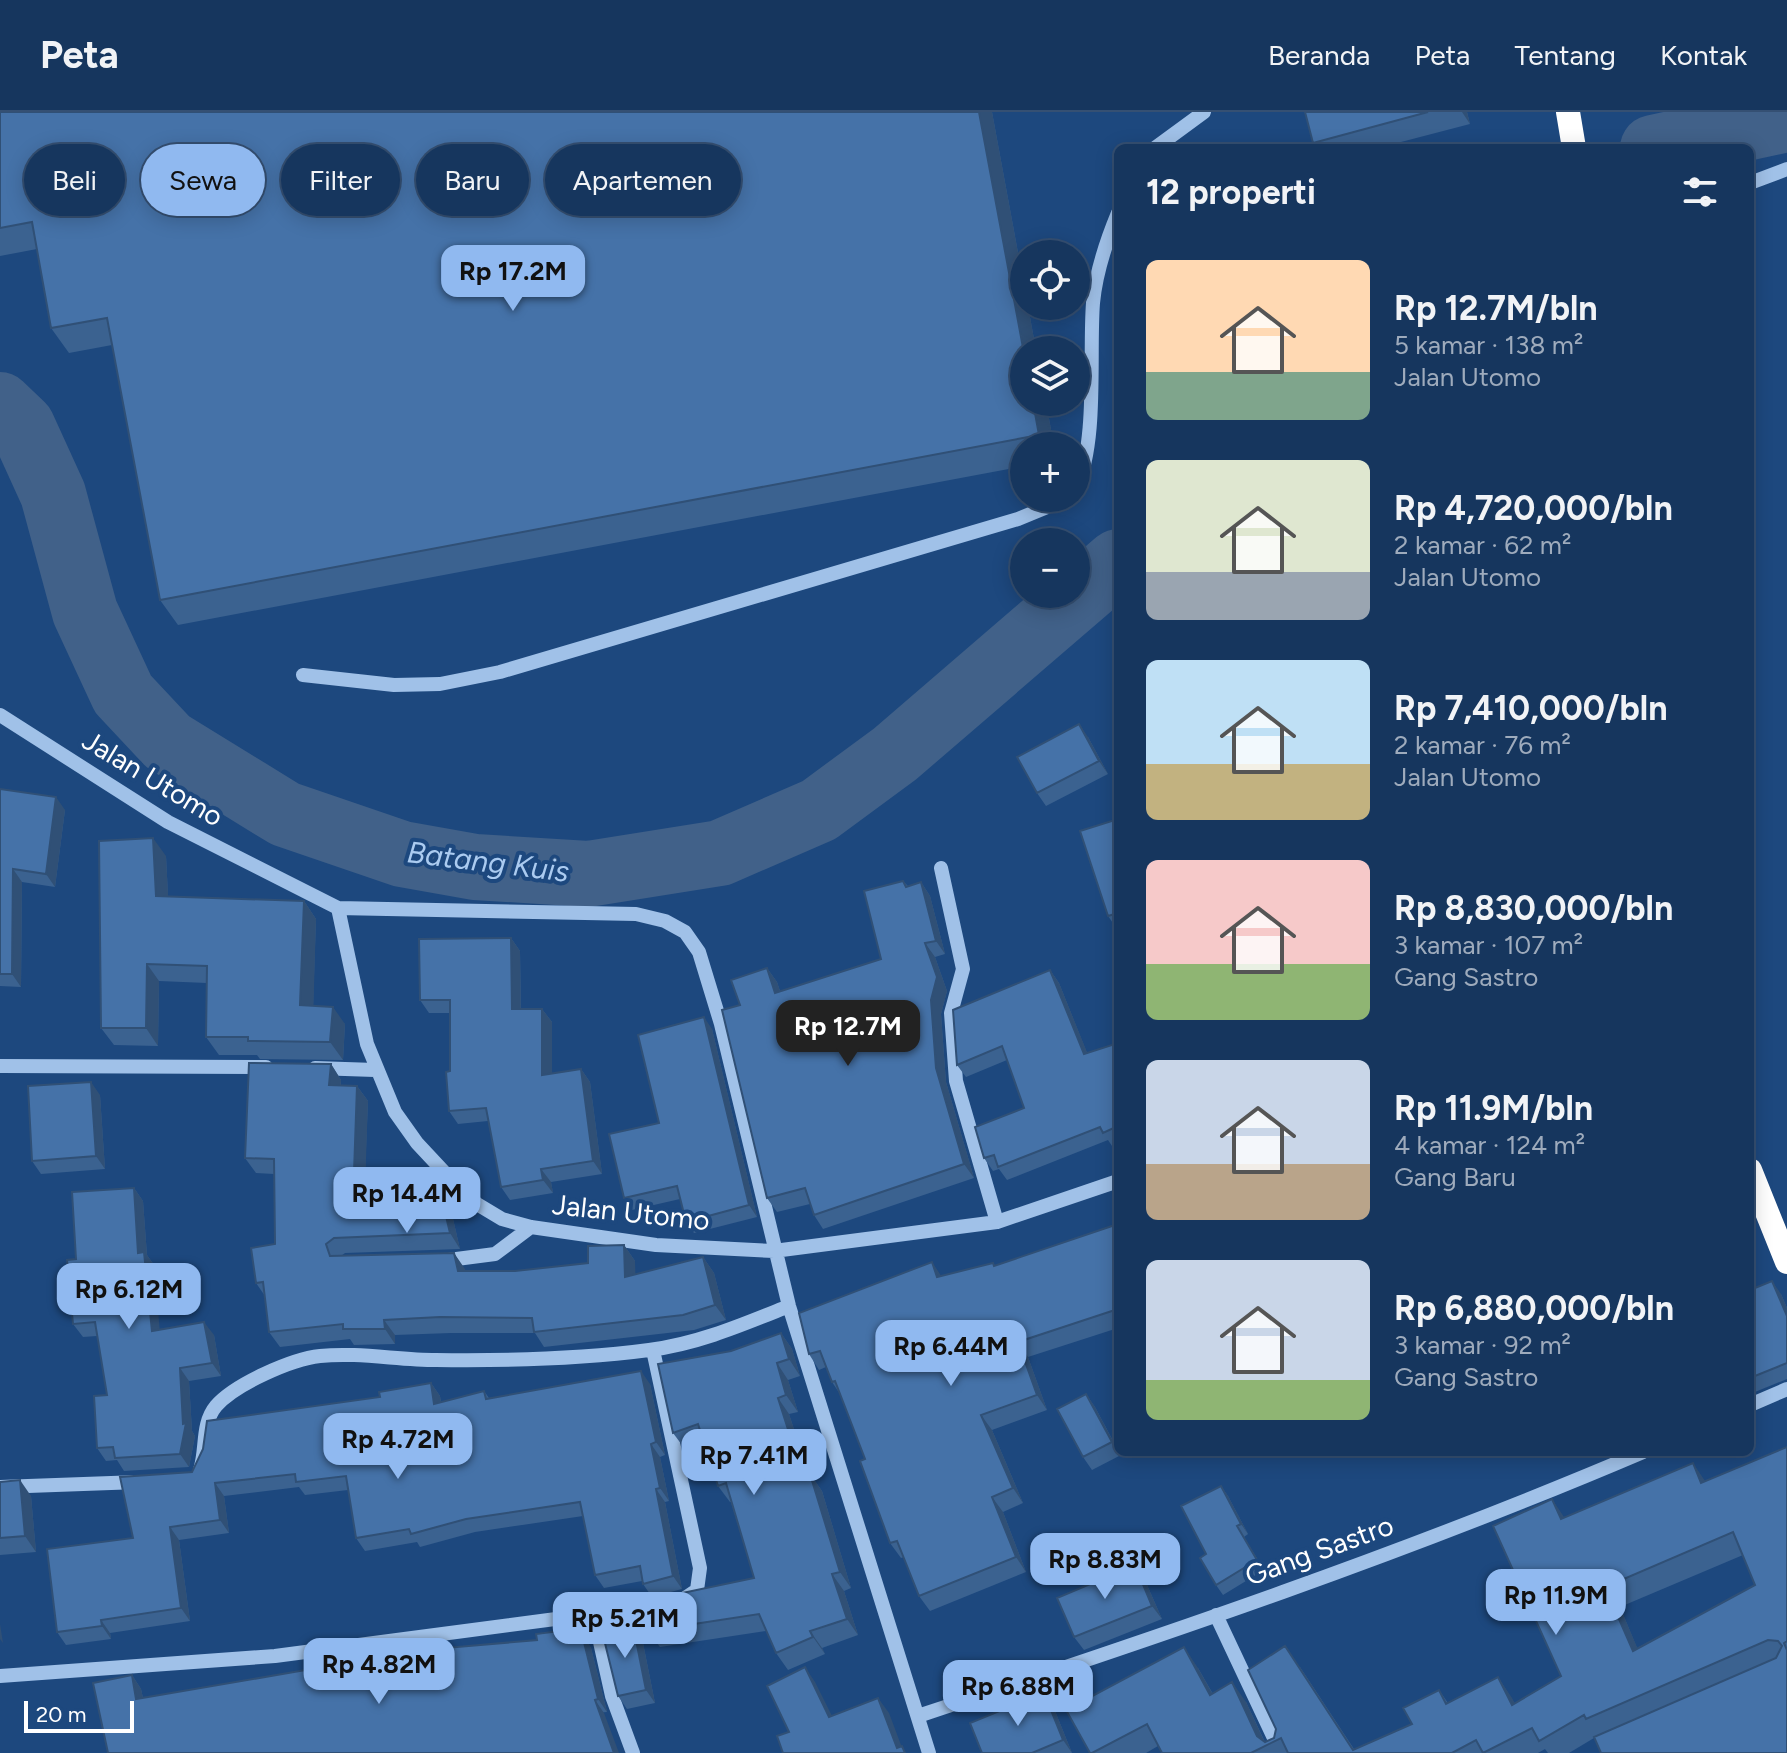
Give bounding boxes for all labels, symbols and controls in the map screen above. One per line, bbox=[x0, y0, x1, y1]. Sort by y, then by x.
text: Peta bbox=[40, 32, 119, 78]
text: Beranda bbox=[1268, 38, 1370, 72]
text: Peta bbox=[1414, 38, 1470, 72]
text: Tentang bbox=[1514, 38, 1616, 72]
text: Kontak bbox=[1660, 38, 1747, 72]
chip: Beli bbox=[24, 144, 125, 216]
chip: Sewa bbox=[141, 144, 265, 216]
chip: Filter bbox=[281, 144, 400, 216]
chip: Baru bbox=[416, 144, 529, 216]
chip: Apartemen bbox=[545, 144, 741, 216]
icon: filters bbox=[1678, 170, 1722, 214]
text: 12 properti bbox=[1146, 172, 1316, 213]
map controls bbox=[1010, 240, 1090, 608]
button: locate bbox=[1010, 240, 1090, 320]
pin: Rp 17.2M bbox=[430, 245, 596, 313]
text: Rp 17.2M bbox=[459, 255, 567, 287]
text: Rp 12.7M/bln bbox=[1394, 288, 1598, 329]
icon: home bbox=[1210, 292, 1306, 388]
text: 5 kamar · 138 m² bbox=[1394, 329, 1583, 361]
button: layers bbox=[1010, 336, 1090, 416]
text: Jalan Utomo bbox=[1394, 361, 1541, 393]
button: + bbox=[1010, 432, 1090, 512]
text: Rp 4,720,000/bln bbox=[1394, 488, 1673, 529]
icon: home bbox=[1210, 492, 1306, 588]
button: − bbox=[1010, 528, 1090, 608]
text: 2 kamar · 62 m² bbox=[1394, 529, 1571, 561]
text: Jalan Utomo bbox=[1394, 561, 1541, 593]
text: Rp 7,410,000/bln bbox=[1394, 688, 1667, 729]
icon: home bbox=[1210, 692, 1306, 788]
street label: Jalan Utomo bbox=[76, 723, 230, 833]
text: 2 kamar · 76 m² bbox=[1394, 729, 1571, 761]
text: Jalan Utomo bbox=[1394, 761, 1541, 793]
water label: Batang Kuis bbox=[405, 833, 571, 890]
text: Rp 8,830,000/bln bbox=[1394, 888, 1673, 929]
icon: home bbox=[1210, 892, 1306, 988]
text: 3 kamar · 107 m² bbox=[1394, 929, 1583, 961]
text: Gang Sastro bbox=[1394, 961, 1538, 993]
pin: Rp 12.7M bbox=[765, 1000, 931, 1068]
text: Rp 12.7M bbox=[794, 1010, 902, 1042]
text: Rp 11.9M/bln bbox=[1394, 1088, 1593, 1129]
icon: home bbox=[1210, 1092, 1306, 1188]
text: 4 kamar · 124 m² bbox=[1394, 1129, 1585, 1161]
text: Gang Baru bbox=[1394, 1161, 1516, 1193]
pin: Rp 14.4M bbox=[324, 1167, 490, 1235]
text: Rp 14.4M bbox=[351, 1177, 463, 1209]
street label: Jalan Utomo bbox=[551, 1187, 711, 1237]
pin: Rp 6.12M bbox=[46, 1263, 212, 1331]
text: Rp 6.12M bbox=[75, 1273, 183, 1305]
text: Rp 6,880,000/bln bbox=[1394, 1288, 1674, 1329]
icon: home bbox=[1210, 1292, 1306, 1388]
pin: Rp 6.44M bbox=[868, 1320, 1034, 1388]
text: 3 kamar · 92 m² bbox=[1394, 1329, 1571, 1361]
text: Rp 6.44M bbox=[893, 1330, 1009, 1362]
text: Gang Sastro bbox=[1394, 1361, 1538, 1393]
pin: Rp 4.72M bbox=[315, 1413, 481, 1481]
text: Rp 4.72M bbox=[341, 1423, 455, 1455]
pin: Rp 7.41M bbox=[671, 1429, 837, 1497]
text: Rp 7.41M bbox=[699, 1439, 809, 1471]
street label: Gang Sastro bbox=[1240, 1507, 1398, 1593]
pin: Rp 8.83M bbox=[1022, 1533, 1188, 1601]
text: Rp 8.83M bbox=[1048, 1543, 1162, 1575]
pin: Rp 11.9M bbox=[1473, 1569, 1639, 1637]
text: Rp 11.9M bbox=[1504, 1579, 1608, 1611]
pin: Rp 5.21M bbox=[542, 1592, 708, 1660]
text: Rp 5.21M bbox=[571, 1602, 679, 1634]
pin: Rp 4.82M bbox=[296, 1638, 462, 1706]
text: Rp 4.82M bbox=[322, 1648, 436, 1680]
pin: Rp 6.88M bbox=[935, 1660, 1101, 1728]
text: Rp 6.88M bbox=[961, 1670, 1075, 1702]
scale bar bbox=[24, 1697, 134, 1733]
text: 20 m bbox=[36, 1701, 87, 1728]

